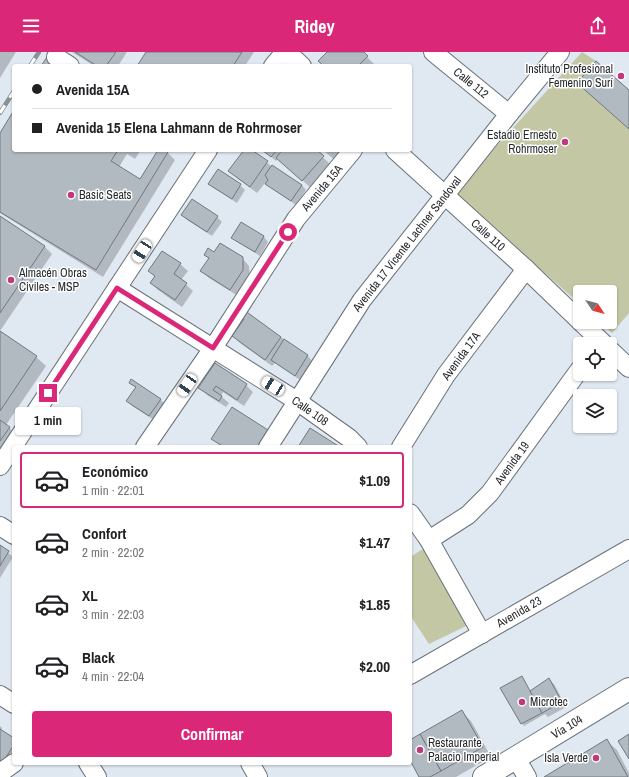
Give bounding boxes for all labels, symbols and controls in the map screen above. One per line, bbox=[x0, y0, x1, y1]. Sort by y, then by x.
text: Ridey bbox=[294, 14, 335, 39]
icon: menu bbox=[20, 15, 42, 37]
icon: share bbox=[587, 15, 609, 37]
place label: Instituto Profesional Femenino Surí bbox=[525, 61, 613, 91]
street label: Calle 112 bbox=[450, 64, 492, 102]
marker: Instituto Profesional Femenino Surí bbox=[616, 71, 626, 81]
text: Avenida 15A bbox=[56, 79, 129, 100]
text: Avenida 15 Elena Lahmann de Rohrmoser bbox=[56, 117, 302, 138]
place label: Estadio Ernesto Rohrmoser bbox=[487, 127, 558, 157]
marker: Estadio Ernesto Rohrmoser bbox=[560, 137, 570, 147]
street label: Avenida 15A bbox=[297, 161, 346, 215]
street label: Avenida 17 Vicente Lachner Sandoval bbox=[348, 173, 465, 316]
place label: Basic Seats bbox=[79, 187, 132, 203]
marker: Basic Seats bbox=[66, 190, 76, 200]
street label: Calle 110 bbox=[467, 215, 509, 255]
route start bbox=[279, 223, 297, 241]
car bbox=[130, 238, 154, 264]
place label: Almacén Obras Civiles - MSP bbox=[18, 265, 87, 295]
marker: Almacén Obras Civiles - MSP bbox=[6, 275, 16, 285]
north arrow bbox=[573, 285, 617, 329]
map controls bbox=[573, 285, 617, 433]
street label: Avenida 17A bbox=[437, 328, 484, 384]
button: locate bbox=[573, 337, 617, 381]
car bbox=[175, 372, 199, 398]
car bbox=[260, 375, 286, 397]
route end bbox=[39, 384, 57, 402]
button: layers bbox=[573, 389, 617, 433]
street label: Calle 108 bbox=[288, 393, 332, 429]
callout: 1 min bbox=[15, 407, 81, 435]
text: 1 min bbox=[34, 412, 62, 429]
street label: Avenida 19 bbox=[490, 438, 533, 489]
text: Económico bbox=[82, 461, 148, 482]
icon: car bbox=[34, 462, 70, 498]
text: $1.09 bbox=[359, 470, 390, 491]
text: 1 min · 22:01 bbox=[82, 482, 144, 499]
text: Confort bbox=[82, 523, 126, 544]
icon: car bbox=[34, 524, 70, 560]
text: $1.47 bbox=[359, 532, 390, 553]
text: 2 min · 22:02 bbox=[82, 544, 144, 561]
text: XL bbox=[82, 585, 98, 606]
icon: car bbox=[34, 586, 70, 622]
street label: Avenida 23 bbox=[493, 593, 544, 632]
text: $1.85 bbox=[359, 594, 390, 615]
text: 3 min · 22:03 bbox=[82, 606, 144, 623]
text: Black bbox=[82, 647, 115, 668]
icon: car bbox=[34, 648, 70, 684]
text: $2.00 bbox=[359, 656, 390, 677]
text: 4 min · 22:04 bbox=[82, 668, 144, 685]
place label: Microtec bbox=[530, 694, 568, 710]
marker: Microtec bbox=[517, 697, 527, 707]
button: Confirmar bbox=[32, 711, 392, 757]
street label: Vía 104 bbox=[548, 711, 586, 743]
place label: Restaurante Palacio Imperial bbox=[428, 735, 499, 765]
marker: Restaurante Palacio Imperial bbox=[415, 745, 425, 755]
place label: Isla Verde bbox=[544, 750, 588, 766]
marker: Isla Verde bbox=[591, 753, 601, 763]

